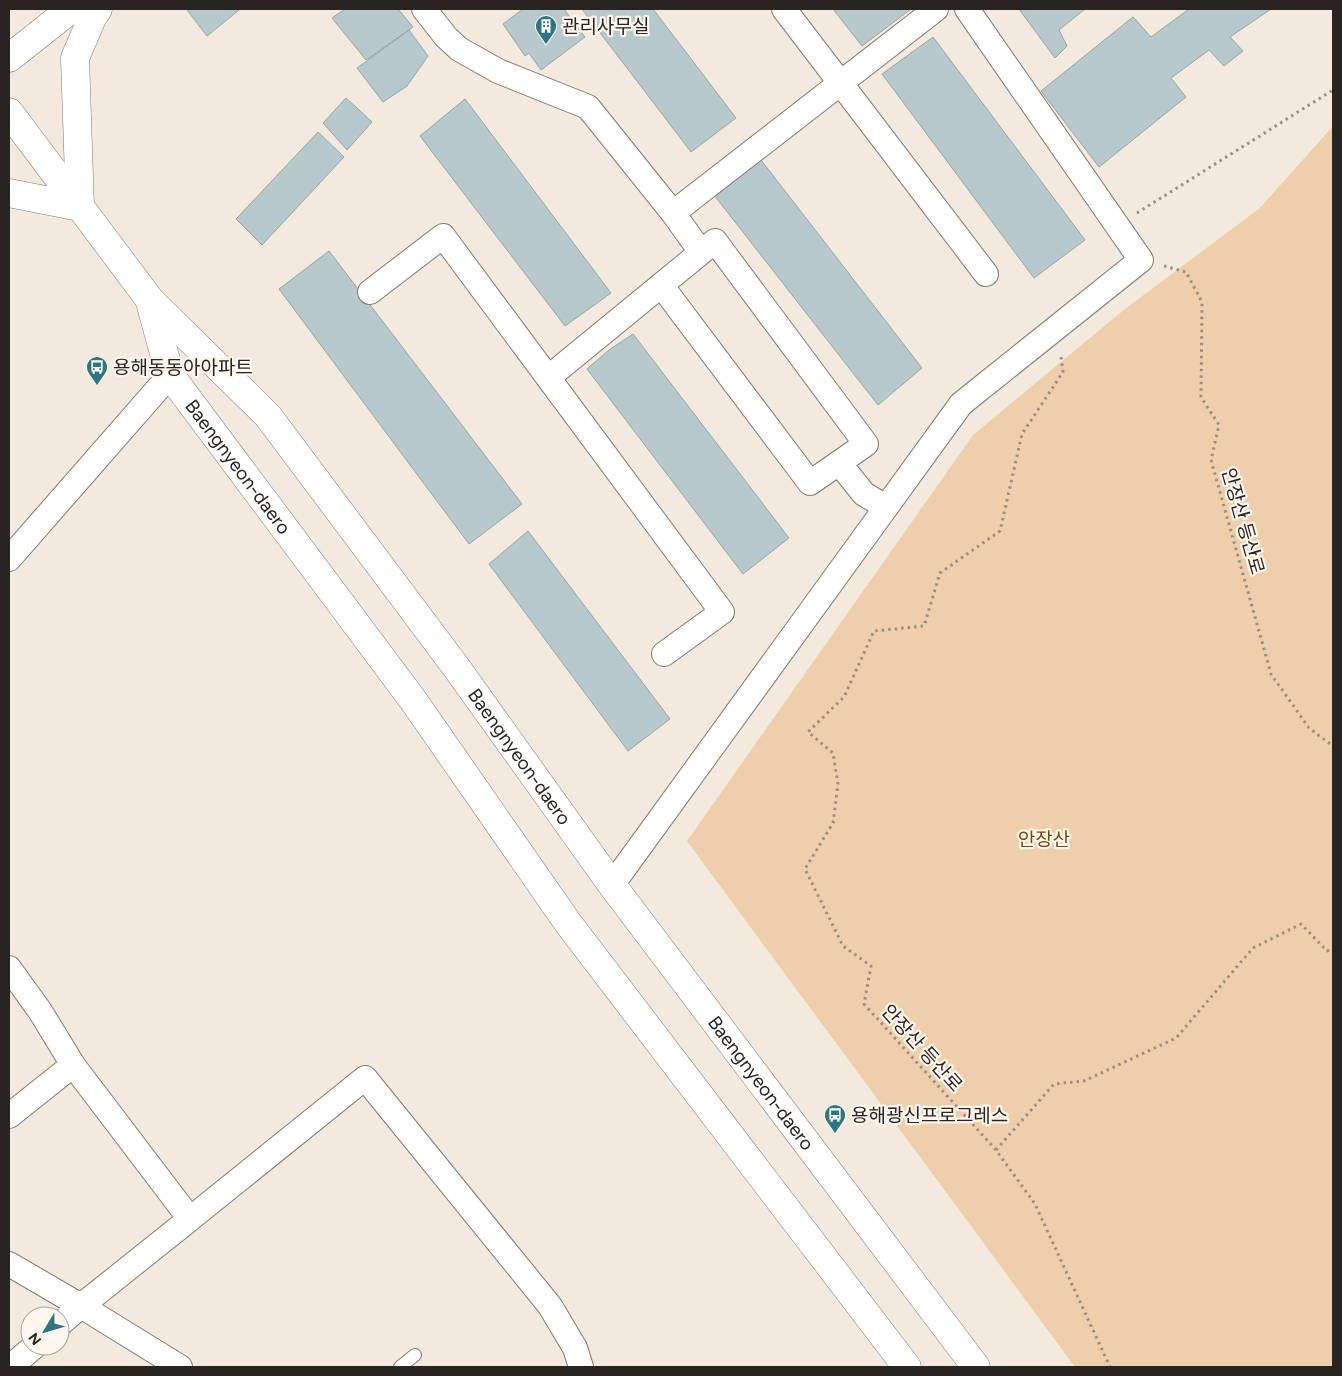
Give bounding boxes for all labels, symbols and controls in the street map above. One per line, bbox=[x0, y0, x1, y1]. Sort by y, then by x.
building icon: 관리사무실 bbox=[534, 14, 558, 45]
place label: 관리사무실 bbox=[562, 15, 649, 38]
bus stop icon: 용해동동아아파트 bbox=[85, 355, 109, 386]
place label: 용해동동아아파트 bbox=[113, 356, 253, 379]
street label: Baengnyeon-daero bbox=[181, 395, 296, 538]
street label: 안장산 등산로 bbox=[1217, 465, 1269, 577]
street label: Baengnyeon-daero bbox=[463, 684, 577, 829]
park label: 안장산 bbox=[1018, 828, 1070, 851]
street label: 안장산 등산로 bbox=[877, 1000, 967, 1096]
street label: Baengnyeon-daero bbox=[703, 1011, 819, 1155]
bus stop icon: 용해광신프로그레스 bbox=[823, 1103, 847, 1134]
place label: 용해광신프로그레스 bbox=[851, 1104, 1008, 1127]
north arrow bbox=[20, 1306, 70, 1356]
text: N bbox=[25, 1329, 45, 1348]

